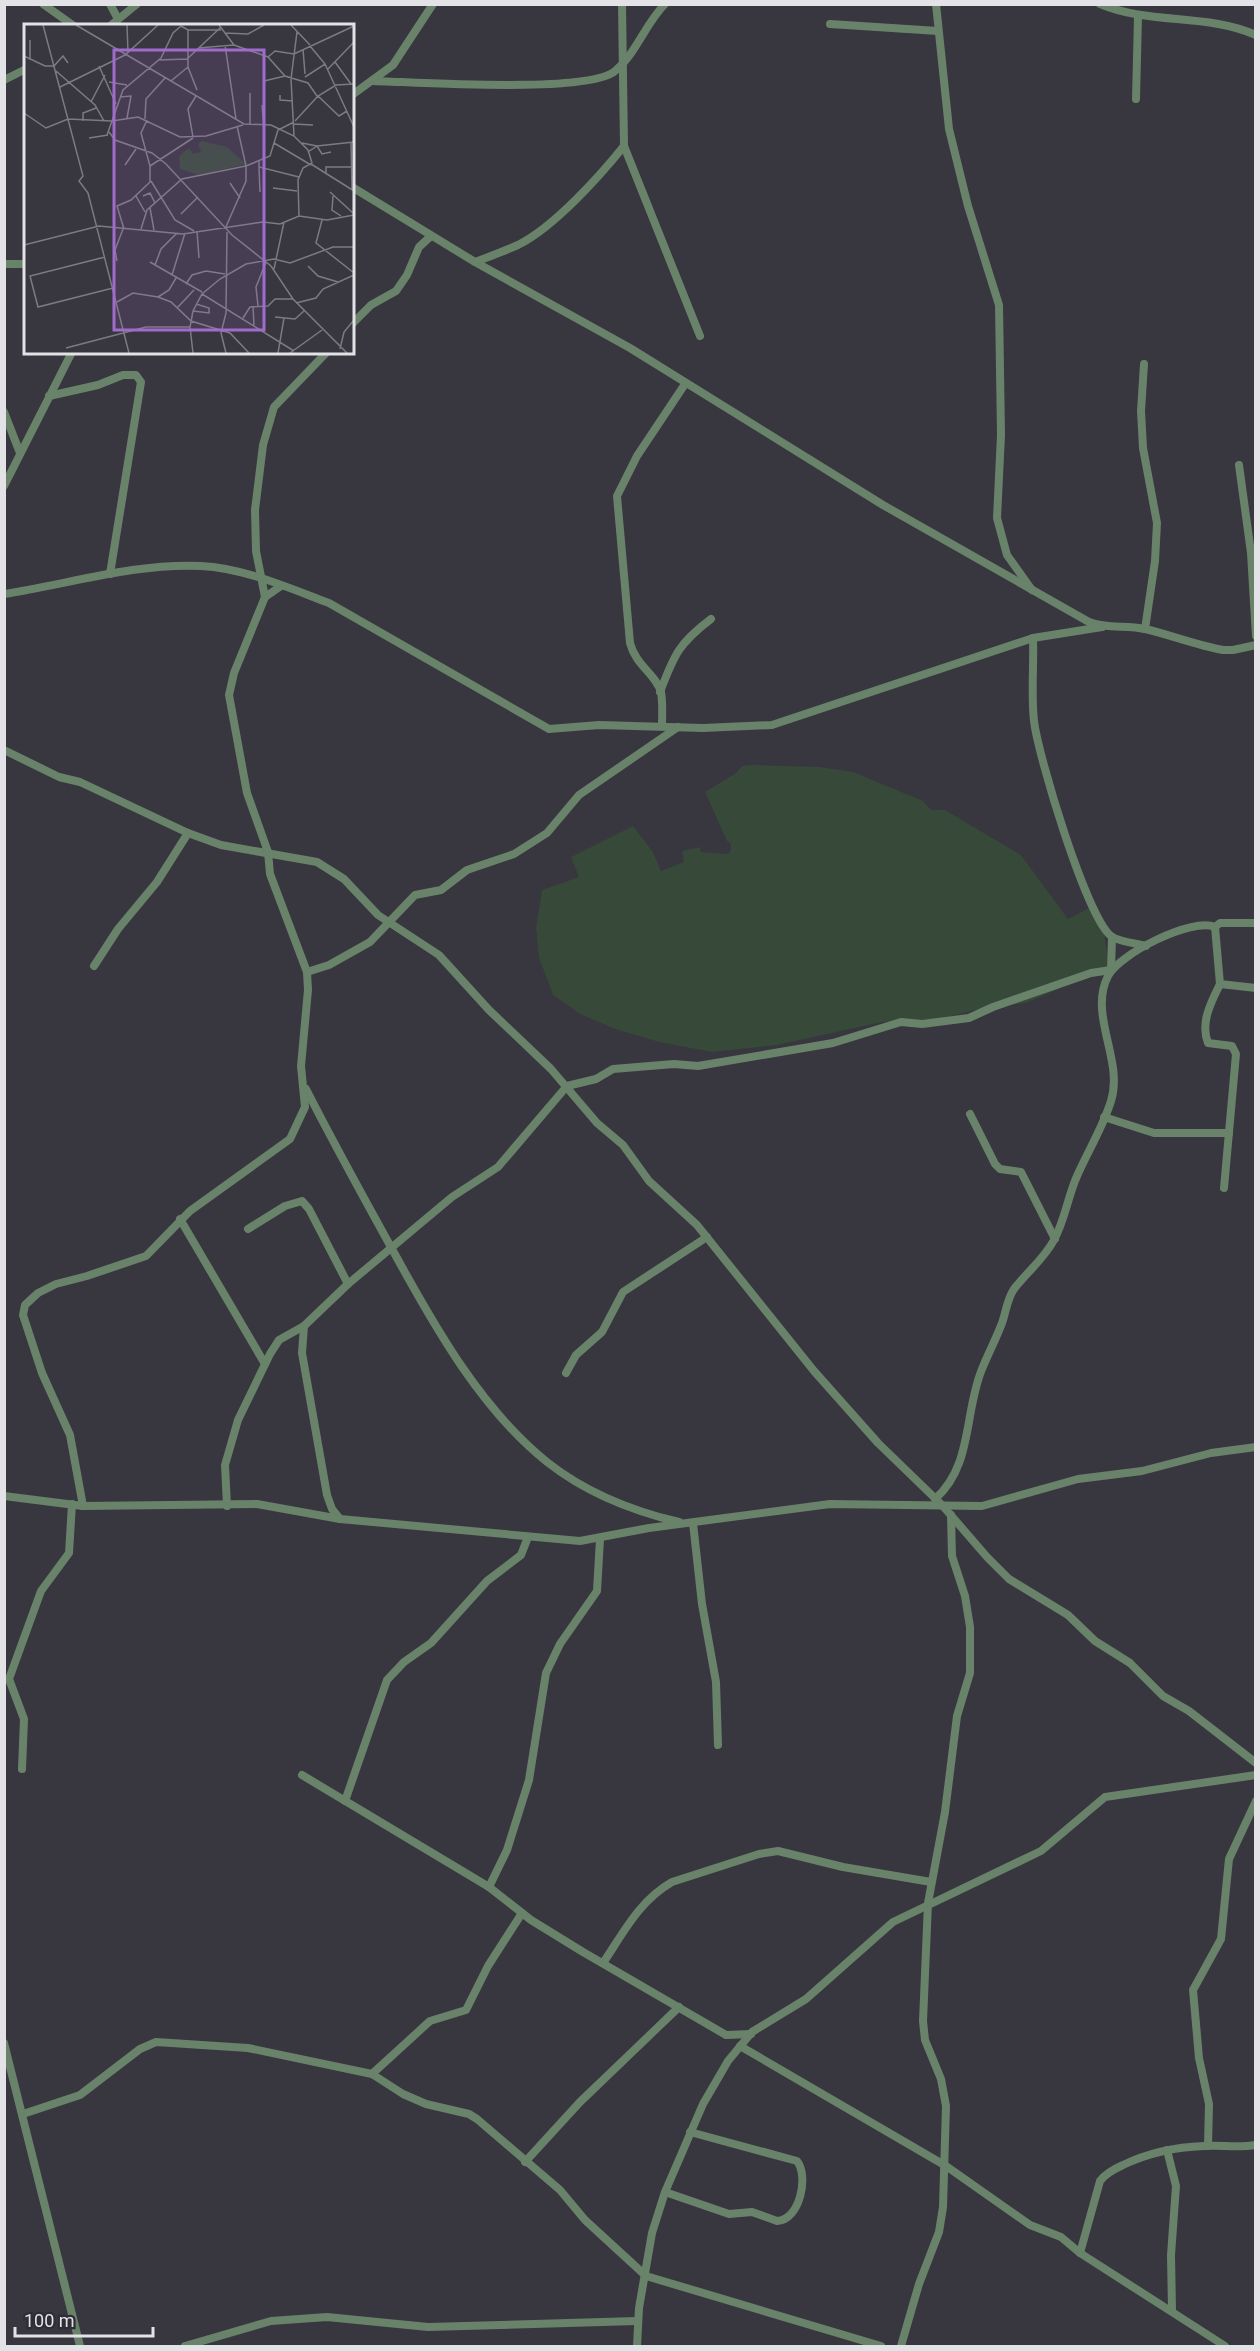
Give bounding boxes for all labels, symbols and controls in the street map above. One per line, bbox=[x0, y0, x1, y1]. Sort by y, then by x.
inset map bbox=[24, 24, 354, 354]
scale bar bbox=[15, 2300, 153, 2338]
text: 100 m bbox=[24, 2310, 75, 2331]

